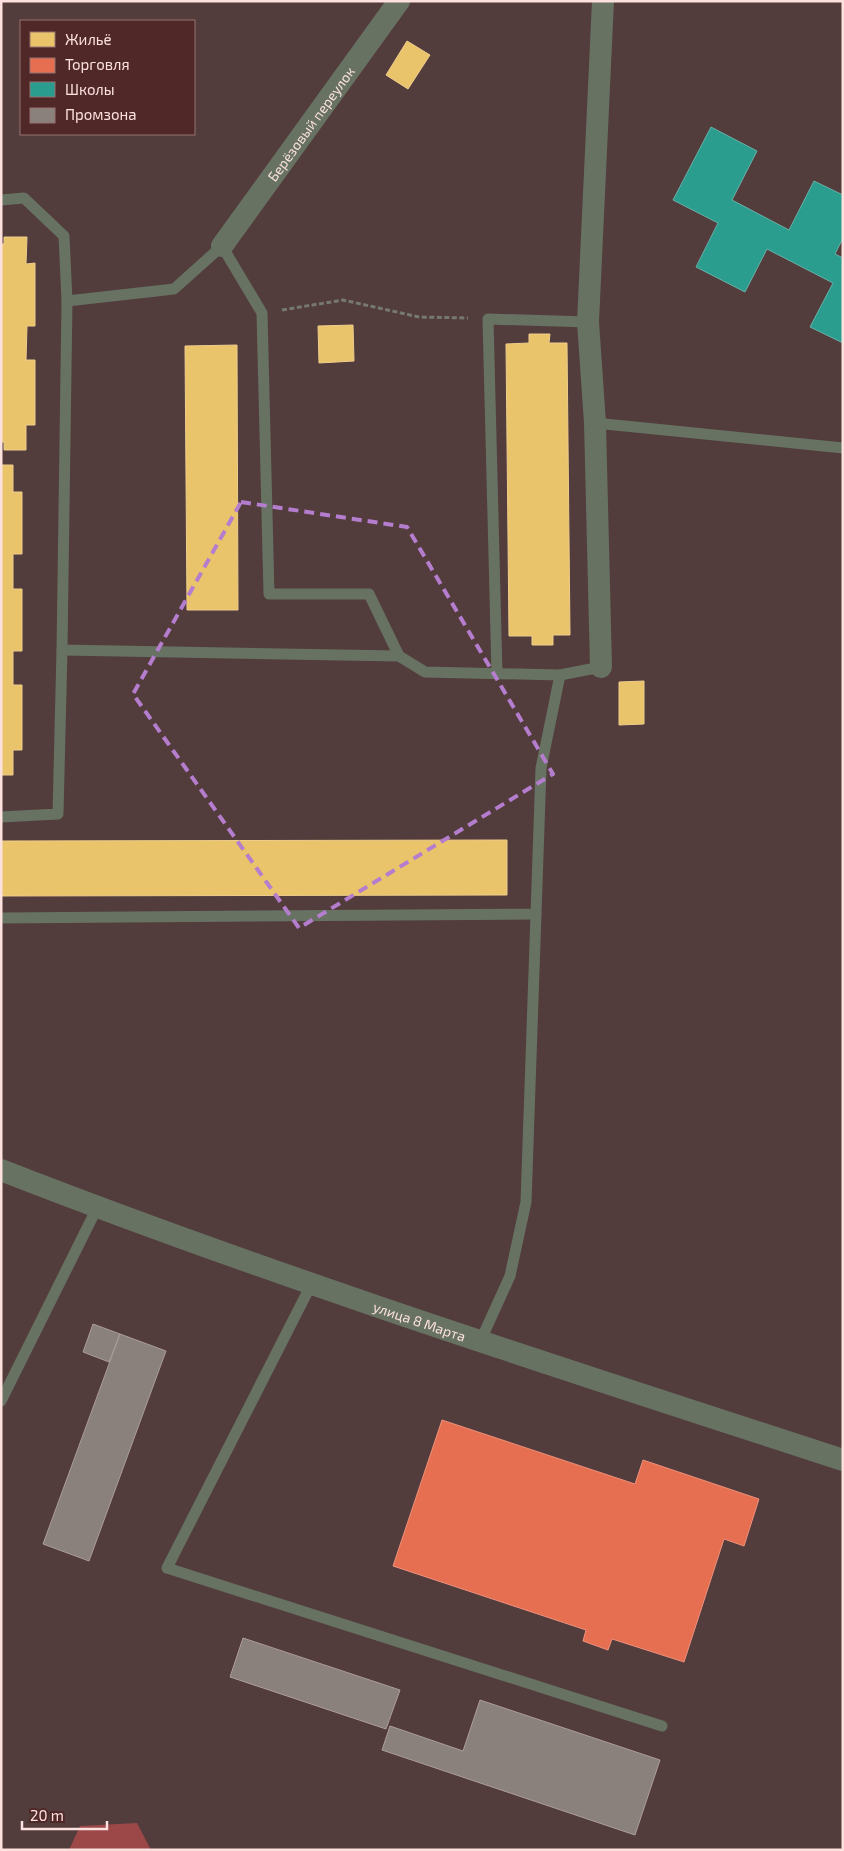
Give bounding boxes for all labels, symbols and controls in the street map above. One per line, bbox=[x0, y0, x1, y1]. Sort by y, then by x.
legend bbox=[20, 20, 195, 135]
text: Жильё bbox=[65, 30, 112, 48]
text: Торговля bbox=[65, 55, 130, 73]
street label: Берёзовый переулок bbox=[263, 62, 358, 184]
text: Школы bbox=[65, 80, 115, 98]
text: Промзона bbox=[65, 105, 137, 123]
street label: улица 8 Марта bbox=[371, 1297, 468, 1344]
scale bar bbox=[22, 1798, 108, 1830]
text: 20 m bbox=[30, 1806, 64, 1824]

